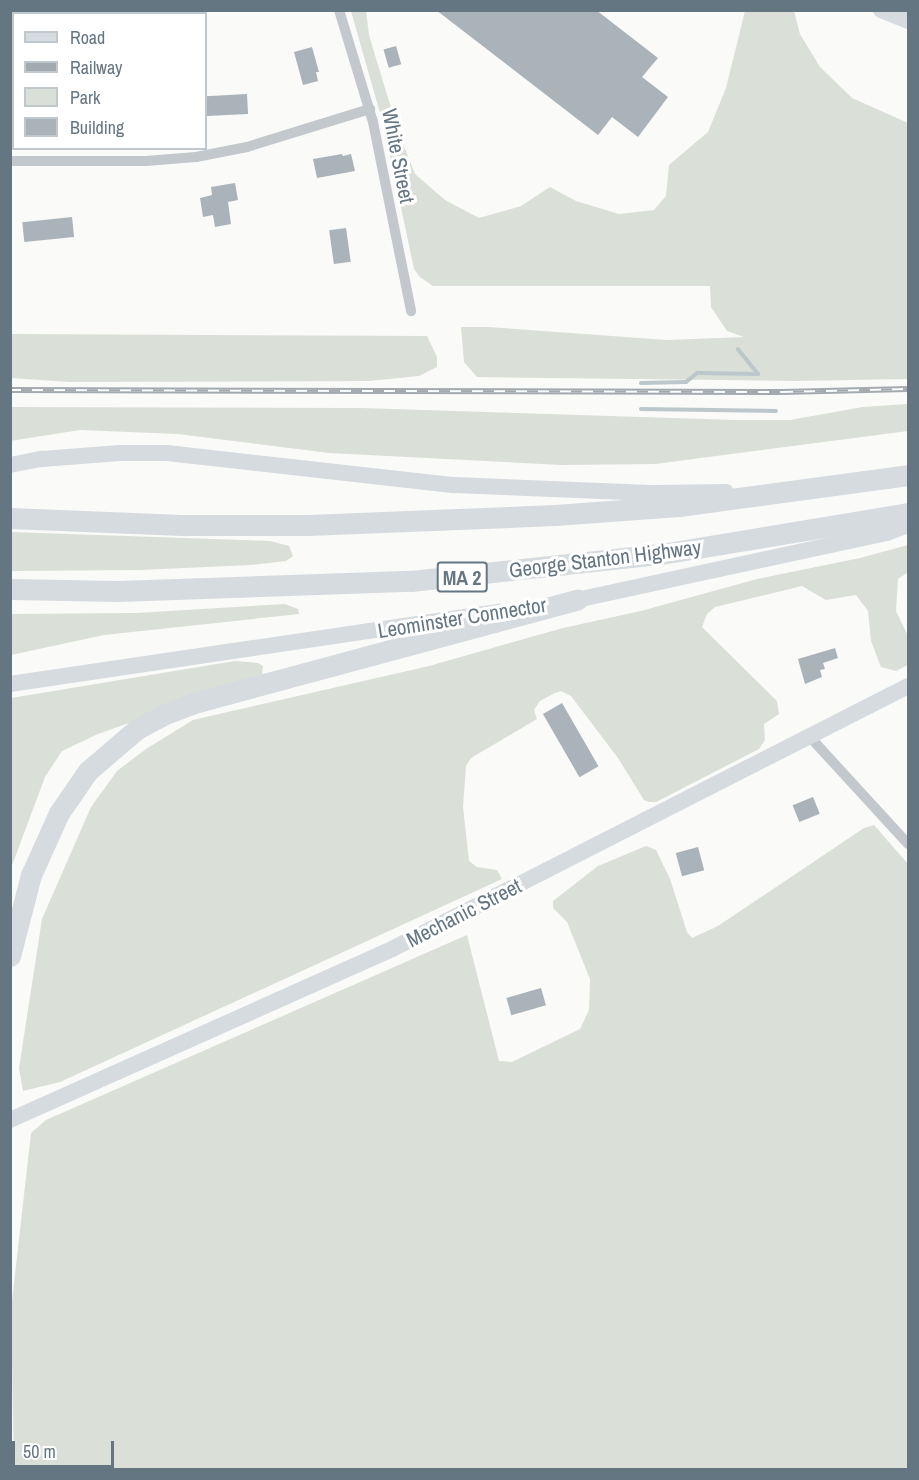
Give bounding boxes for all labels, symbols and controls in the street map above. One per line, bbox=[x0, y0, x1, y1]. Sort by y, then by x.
legend bbox=[12, 12, 207, 150]
text: Road bbox=[70, 25, 105, 50]
text: Railway bbox=[70, 55, 123, 80]
text: Park bbox=[70, 85, 100, 110]
street label: White Street bbox=[376, 107, 420, 205]
text: Building bbox=[70, 115, 124, 140]
street label: George Stanton Highway bbox=[508, 535, 702, 583]
road number: MA 2 bbox=[435, 560, 489, 594]
street label: Leominster Connector bbox=[376, 592, 548, 644]
street label: Mechanic Street bbox=[402, 873, 526, 953]
scale bar bbox=[15, 1429, 117, 1467]
text: 50 m bbox=[23, 1439, 56, 1464]

